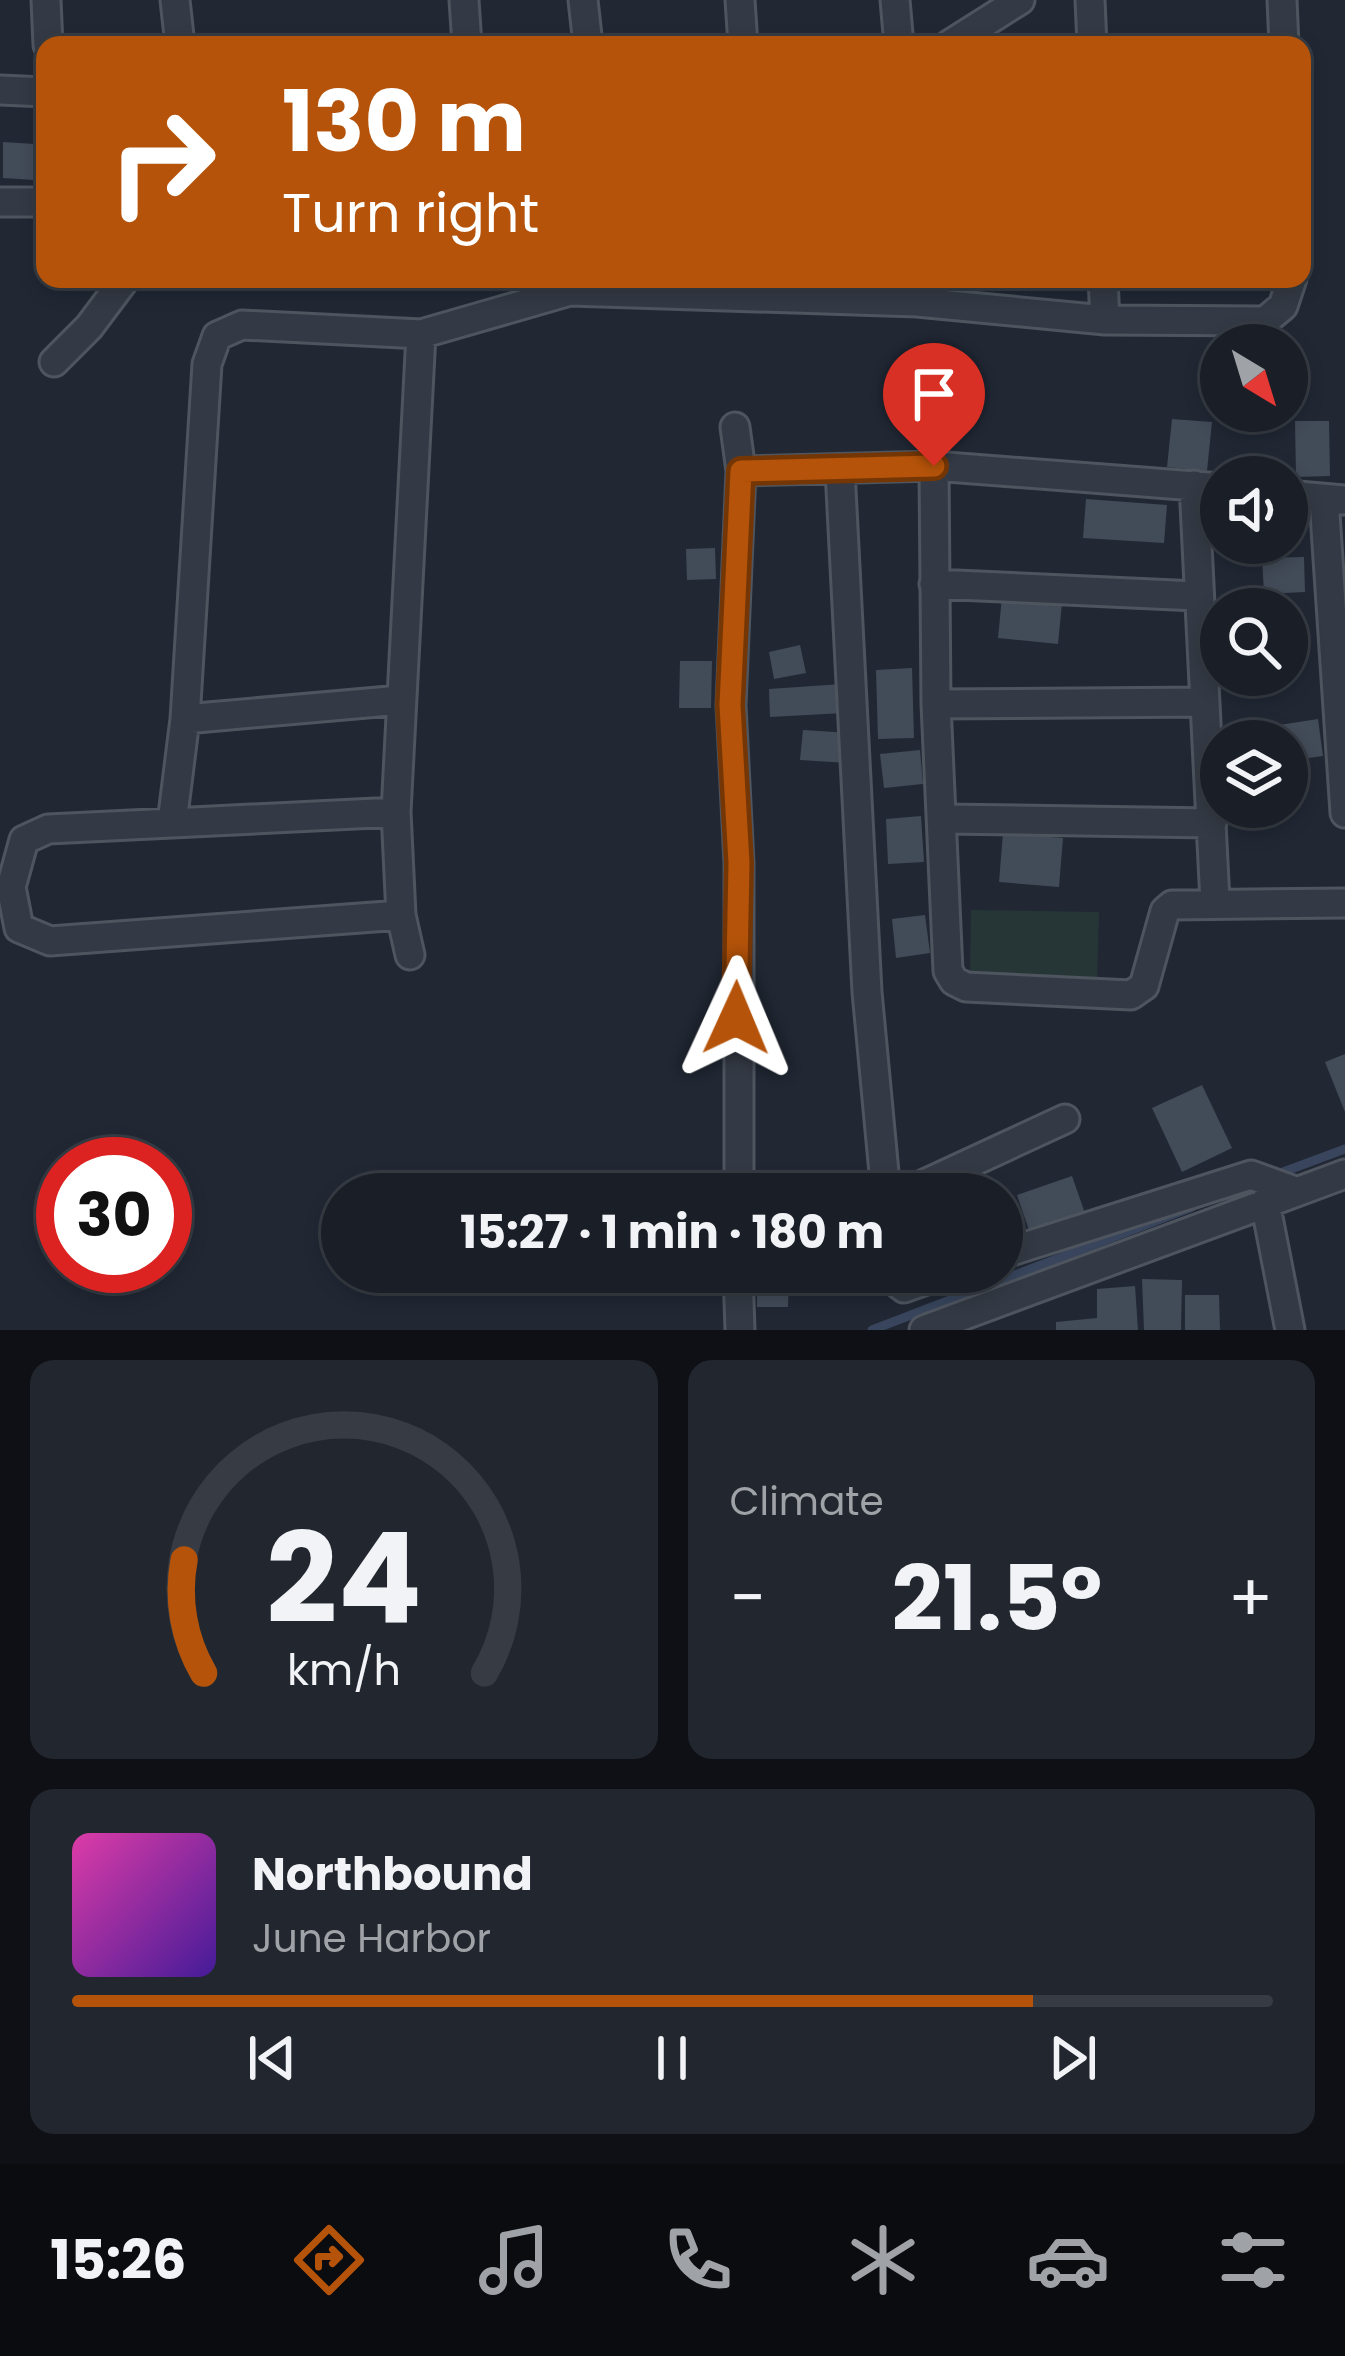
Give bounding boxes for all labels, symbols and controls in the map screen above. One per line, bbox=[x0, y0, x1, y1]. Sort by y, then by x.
text: 130 m bbox=[282, 63, 526, 180]
icon: right bbox=[84, 84, 240, 240]
text: Turn right bbox=[282, 175, 539, 251]
north arrow bbox=[1200, 324, 1308, 432]
map controls bbox=[1200, 324, 1308, 828]
pin bbox=[883, 343, 985, 466]
icon: arrive bbox=[901, 361, 967, 427]
button: sound bbox=[1200, 456, 1308, 564]
button: search bbox=[1200, 588, 1308, 696]
button: layers bbox=[1200, 720, 1308, 828]
position arrow bbox=[673, 955, 799, 1081]
speed limit sign: 30 bbox=[36, 1137, 192, 1293]
text: 15:27 · 1 min · 180 m bbox=[460, 1201, 884, 1264]
text: Climate bbox=[730, 1474, 884, 1529]
text: 24 bbox=[266, 1491, 422, 1666]
text: 21.5° bbox=[892, 1535, 1102, 1662]
text: − bbox=[730, 1552, 766, 1644]
text: + bbox=[1228, 1552, 1273, 1644]
text: km/h bbox=[287, 1639, 401, 1699]
text: Northbound bbox=[252, 1843, 533, 1906]
text: June Harbor bbox=[252, 1911, 491, 1966]
icon: previous bbox=[239, 2025, 305, 2091]
icon: pause bbox=[639, 2025, 705, 2091]
icon: next bbox=[1040, 2025, 1106, 2091]
icon: directions bbox=[287, 2218, 371, 2302]
icon: music bbox=[472, 2218, 556, 2302]
icon: phone bbox=[656, 2218, 740, 2302]
icon: climate bbox=[841, 2218, 925, 2302]
icon: car bbox=[1026, 2218, 1110, 2302]
icon: filters bbox=[1211, 2218, 1295, 2302]
text: 15:26 bbox=[50, 2222, 186, 2298]

